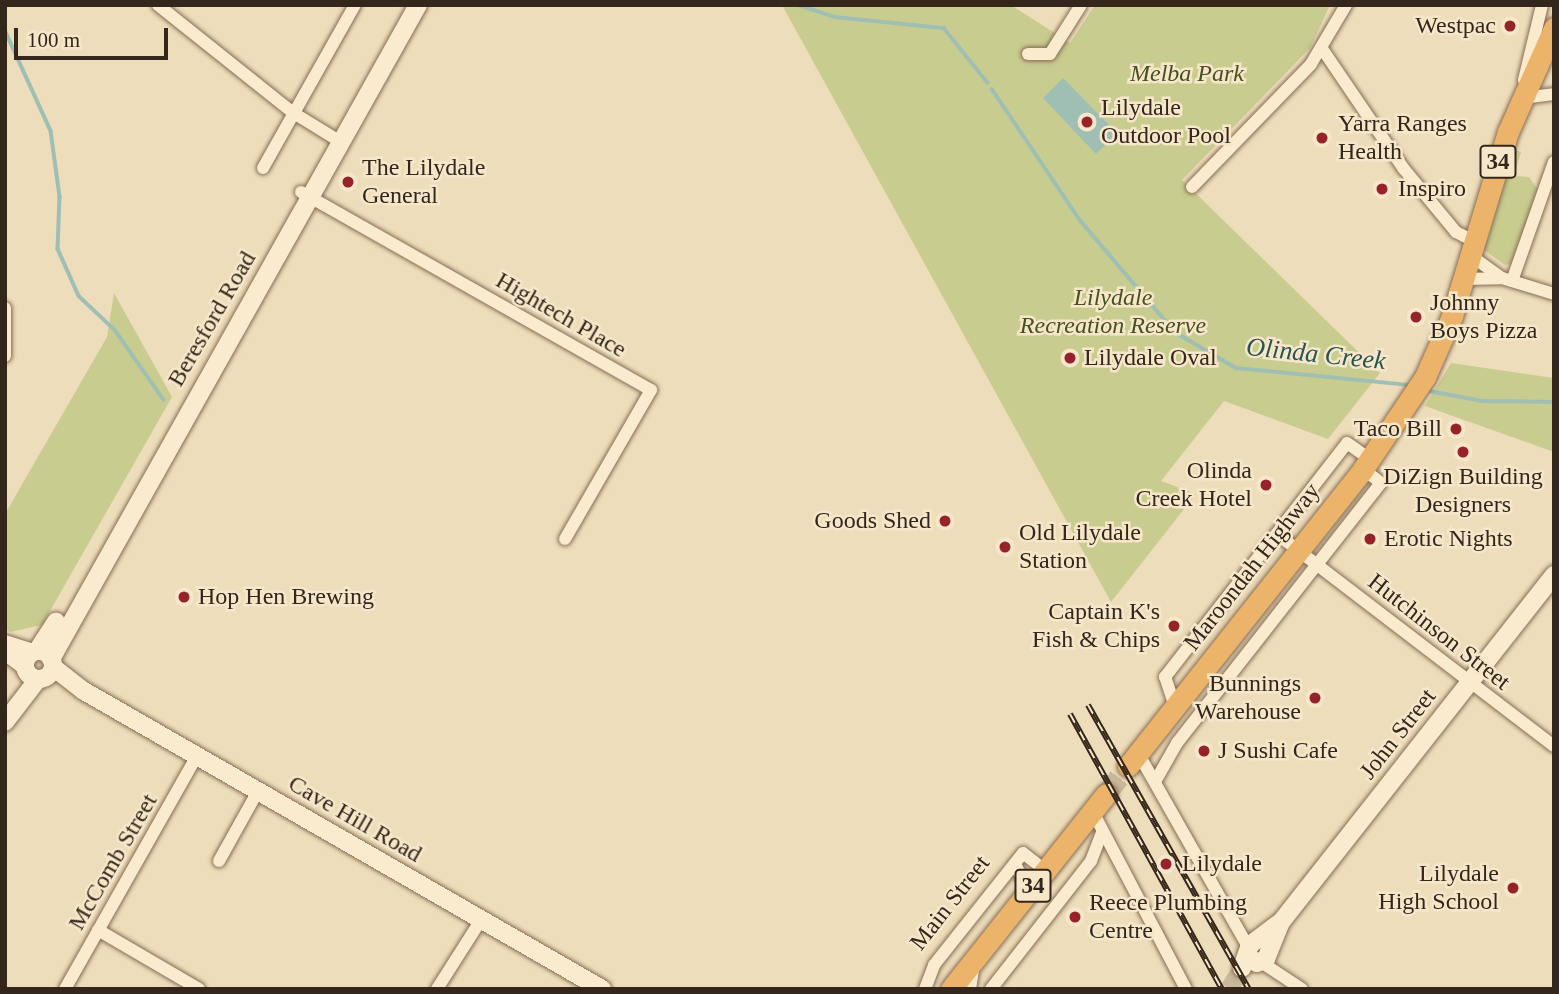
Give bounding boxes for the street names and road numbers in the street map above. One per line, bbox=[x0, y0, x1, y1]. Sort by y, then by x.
road number: 34 bbox=[1479, 142, 1517, 182]
street label: Beresford Road bbox=[162, 246, 262, 392]
street label: Hightech Place bbox=[491, 266, 631, 364]
street label: Maroondah Highway bbox=[1178, 478, 1326, 656]
street label: Hutchinson Street bbox=[1362, 568, 1516, 696]
street label: John Street bbox=[1354, 683, 1442, 785]
street label: Cave Hill Road bbox=[283, 769, 427, 869]
street label: McComb Street bbox=[62, 789, 164, 935]
street label: Main Street bbox=[904, 850, 996, 956]
road number: 34 bbox=[1014, 866, 1052, 906]

